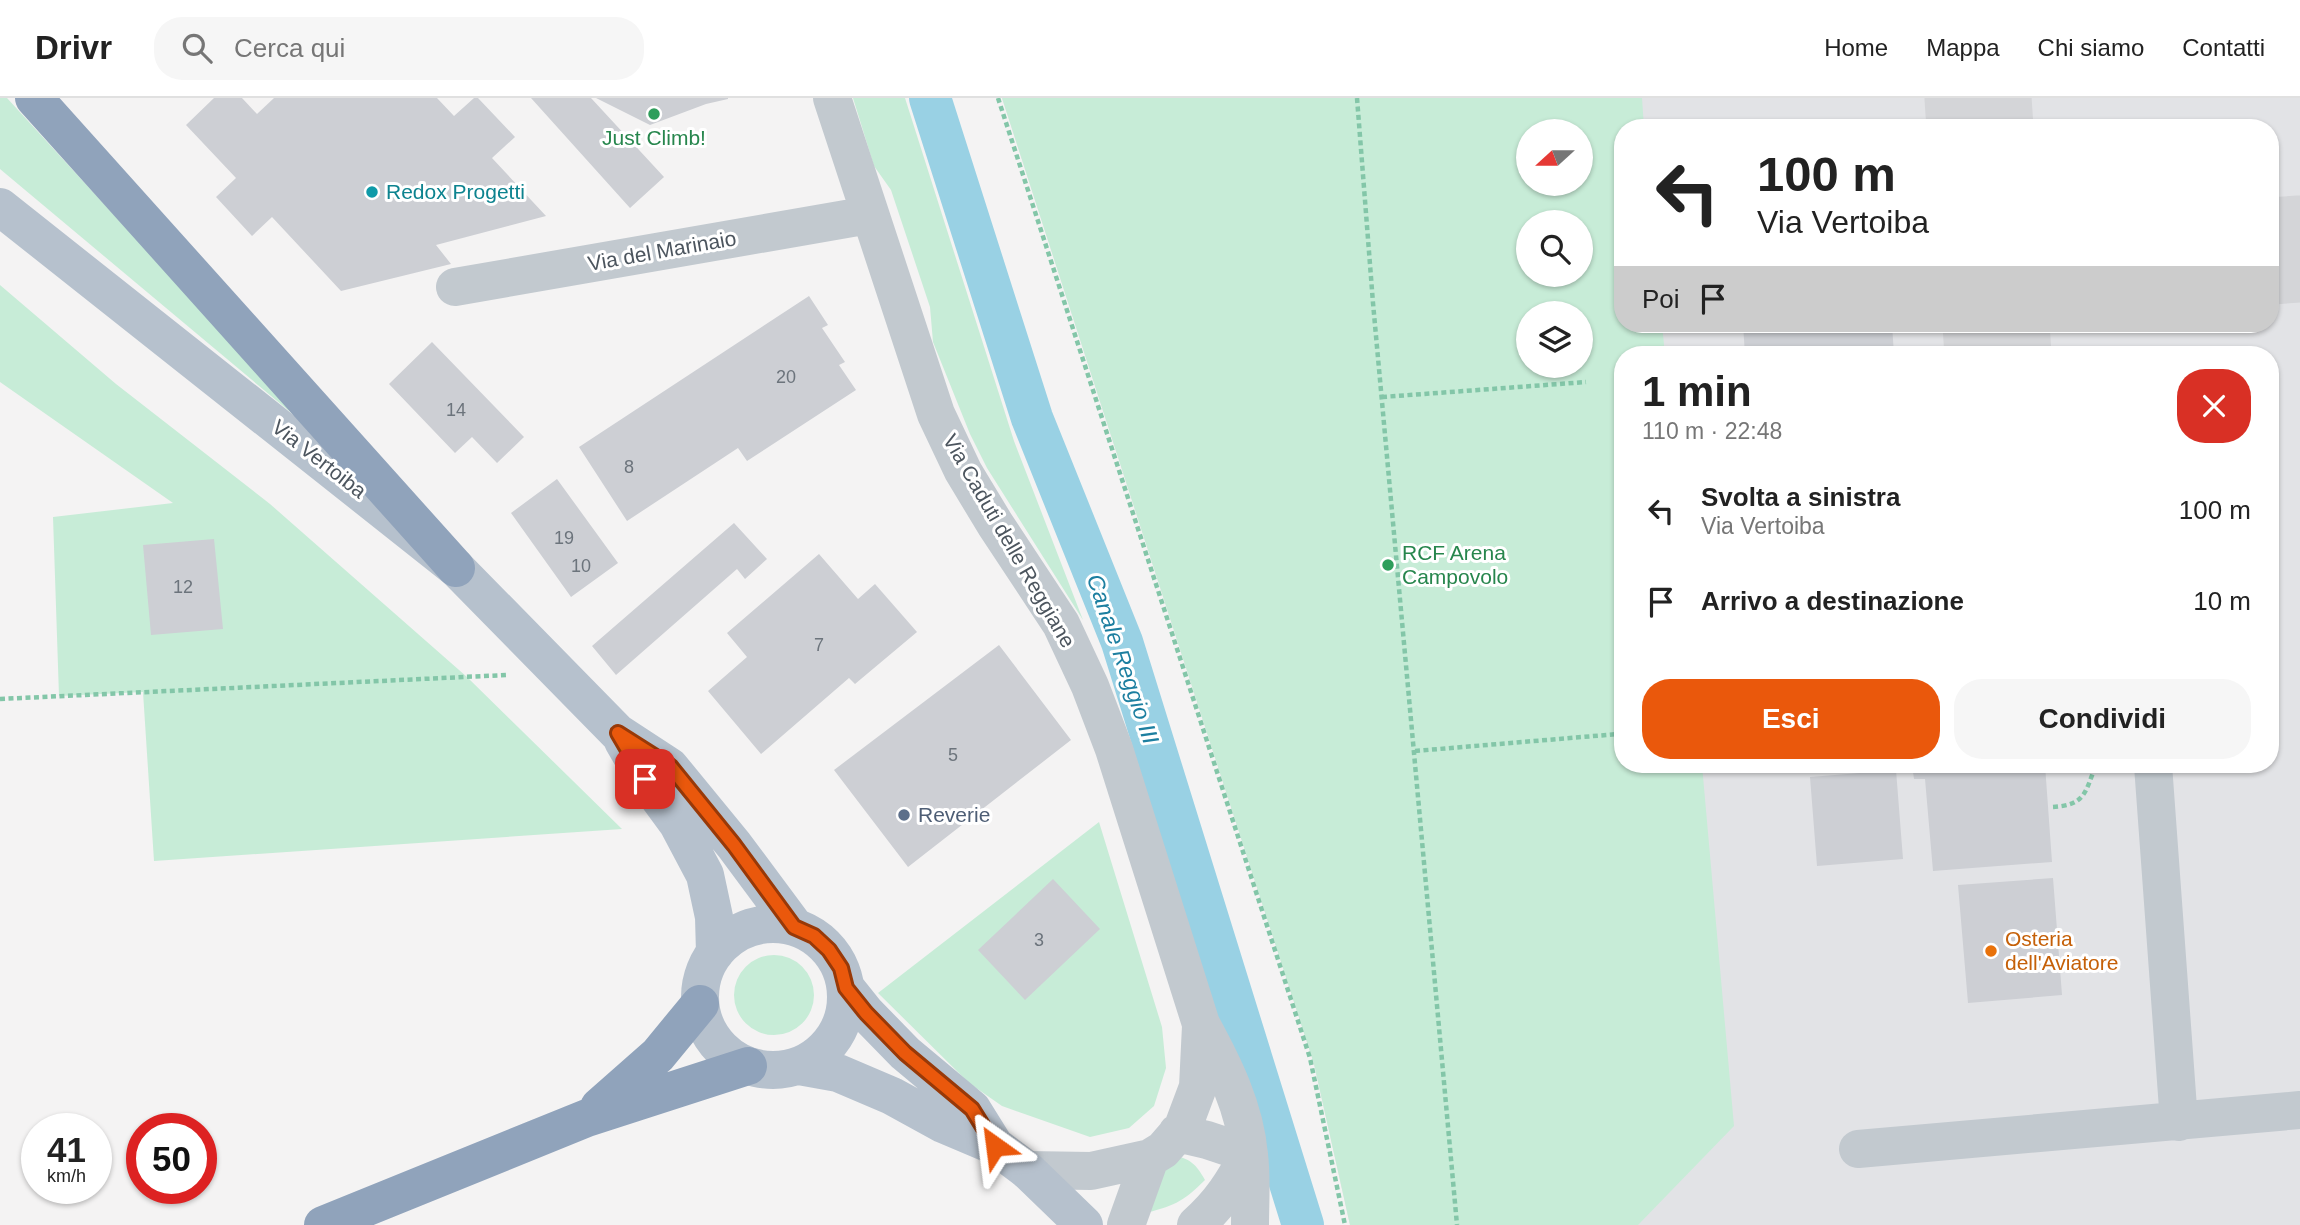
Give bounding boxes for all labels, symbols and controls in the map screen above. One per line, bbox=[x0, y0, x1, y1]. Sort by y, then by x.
search box bbox=[154, 17, 644, 80]
text: Drivr bbox=[35, 29, 112, 66]
icon: search bbox=[178, 29, 216, 67]
text: Cerca qui bbox=[234, 33, 345, 63]
text: Home bbox=[1824, 34, 1888, 61]
text: Mappa bbox=[1926, 34, 2000, 61]
text: Chi siamo bbox=[2038, 34, 2144, 61]
text: Contatti bbox=[2182, 34, 2265, 61]
marker: Just Climb! bbox=[646, 106, 662, 122]
north arrow bbox=[1516, 119, 1592, 196]
map controls bbox=[1516, 119, 1593, 378]
place label: Just Climb! bbox=[602, 126, 706, 149]
icon: left bbox=[1642, 147, 1733, 238]
text: 100 m bbox=[1757, 147, 1896, 201]
place label: Redox Progetti bbox=[386, 180, 525, 203]
marker: Redox Progetti bbox=[364, 184, 380, 200]
text: Via Vertoiba bbox=[1757, 204, 1929, 240]
button: search bbox=[1516, 210, 1593, 287]
street label: Via del Marinaio bbox=[586, 226, 738, 275]
icon: arrive bbox=[1694, 280, 1732, 318]
text: Poi bbox=[1642, 284, 1680, 314]
button: layers bbox=[1516, 301, 1593, 378]
house number: 20 bbox=[776, 367, 796, 387]
text: 1 min bbox=[1642, 368, 1752, 415]
button: close bbox=[2177, 369, 2251, 443]
house number: 14 bbox=[446, 400, 466, 420]
street label: Via Vertoiba bbox=[268, 415, 371, 503]
text: 110 m · 22:48 bbox=[1642, 418, 1782, 444]
street label: Via Caduti delle Reggiane bbox=[939, 430, 1080, 651]
house number: 8 bbox=[624, 457, 634, 477]
text: Svolta a sinistra bbox=[1701, 482, 1900, 512]
icon: left bbox=[1642, 492, 1680, 530]
text: 100 m bbox=[2179, 495, 2251, 525]
text: Via Vertoiba bbox=[1701, 513, 1825, 539]
house number: 19 bbox=[554, 528, 574, 548]
place label: RCF Arena Campovolo bbox=[1402, 541, 1508, 588]
house number: 10 bbox=[571, 556, 591, 576]
marker: RCF Arena Campovolo bbox=[1380, 557, 1396, 573]
water label: Canale Reggio III bbox=[1082, 571, 1164, 748]
house number: 12 bbox=[173, 577, 193, 597]
icon: arrive bbox=[1642, 583, 1680, 621]
text: Arrivo a destinazione bbox=[1701, 586, 1964, 616]
text: 10 m bbox=[2193, 586, 2251, 616]
house number: 7 bbox=[814, 635, 824, 655]
button: Esci bbox=[1642, 679, 1940, 759]
button: Condividi bbox=[1954, 679, 2251, 759]
house number: 5 bbox=[948, 745, 958, 765]
pin bbox=[615, 749, 675, 809]
icon: arrive bbox=[626, 760, 664, 798]
place label: Reverie bbox=[918, 803, 990, 826]
marker: Reverie bbox=[896, 807, 912, 823]
place label: Osteria dell'Aviatore bbox=[2005, 927, 2118, 974]
house number: 3 bbox=[1034, 930, 1044, 950]
marker: Osteria dell'Aviatore bbox=[1983, 943, 1999, 959]
position arrow bbox=[958, 1109, 1032, 1183]
speed limit sign: 50 bbox=[126, 1113, 217, 1204]
text: 41 bbox=[47, 1130, 86, 1169]
text: km/h bbox=[47, 1166, 86, 1186]

